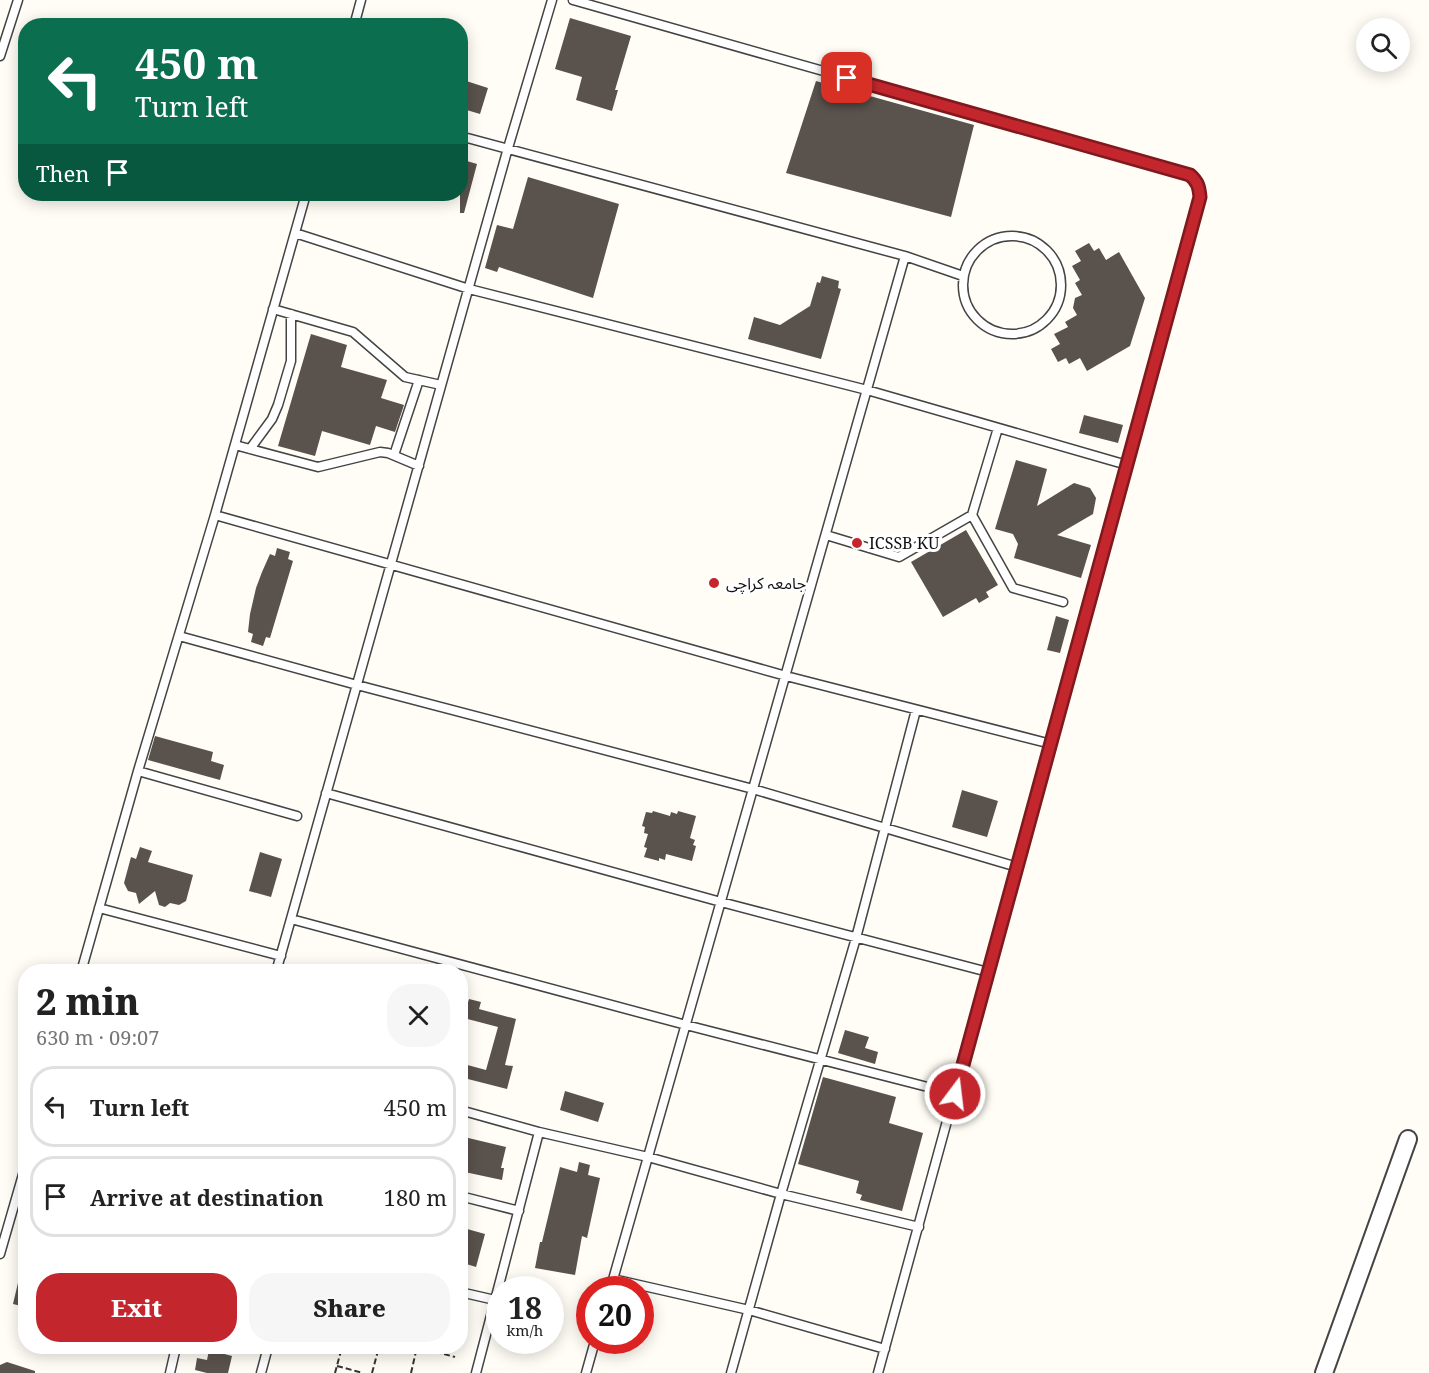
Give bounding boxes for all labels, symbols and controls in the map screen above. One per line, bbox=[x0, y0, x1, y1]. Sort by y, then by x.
map controls bbox=[1356, 18, 1410, 72]
button: search bbox=[1356, 18, 1410, 72]
text: 450 m bbox=[135, 34, 259, 91]
icon: left bbox=[36, 42, 114, 120]
pin bbox=[821, 52, 872, 103]
icon: arrive bbox=[830, 61, 863, 94]
text: Turn left bbox=[135, 88, 248, 125]
icon: arrive bbox=[101, 156, 134, 189]
text: Then bbox=[36, 158, 89, 188]
place label: ICSSB KU bbox=[869, 532, 940, 554]
marker: ICSSB KU bbox=[850, 536, 864, 550]
place label: جامعہ کراچی bbox=[726, 572, 806, 594]
marker: جامعہ کراچی bbox=[707, 576, 721, 590]
text: 2 min bbox=[36, 977, 139, 1026]
button: close bbox=[387, 984, 450, 1047]
text: 630 m · 09:07 bbox=[36, 1024, 159, 1051]
position arrow bbox=[923, 1062, 987, 1126]
icon: left bbox=[39, 1090, 72, 1123]
text: Turn left bbox=[90, 1092, 189, 1122]
text: 450 m bbox=[384, 1092, 447, 1122]
icon: arrive bbox=[39, 1180, 72, 1213]
text: Arrive at destination bbox=[90, 1182, 324, 1212]
text: 180 m bbox=[384, 1182, 447, 1212]
button: Exit bbox=[36, 1273, 237, 1342]
button: Share bbox=[249, 1273, 450, 1342]
speed limit sign: 20 bbox=[576, 1276, 654, 1354]
text: 18 bbox=[508, 1287, 542, 1328]
text: km/h bbox=[507, 1320, 543, 1340]

